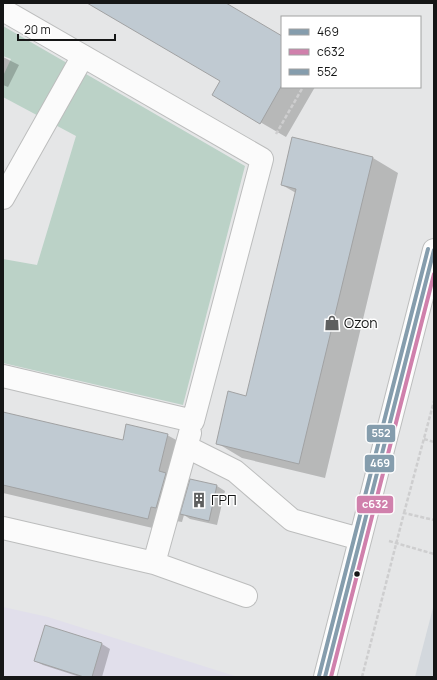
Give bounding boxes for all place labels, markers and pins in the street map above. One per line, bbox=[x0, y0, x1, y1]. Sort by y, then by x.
place label: Ozon bbox=[344, 313, 378, 332]
shop icon: Ozon bbox=[323, 314, 341, 332]
place label: ГРП bbox=[211, 490, 237, 509]
building icon: ГРП bbox=[190, 491, 208, 509]
unlabelled marker bbox=[352, 569, 362, 579]

